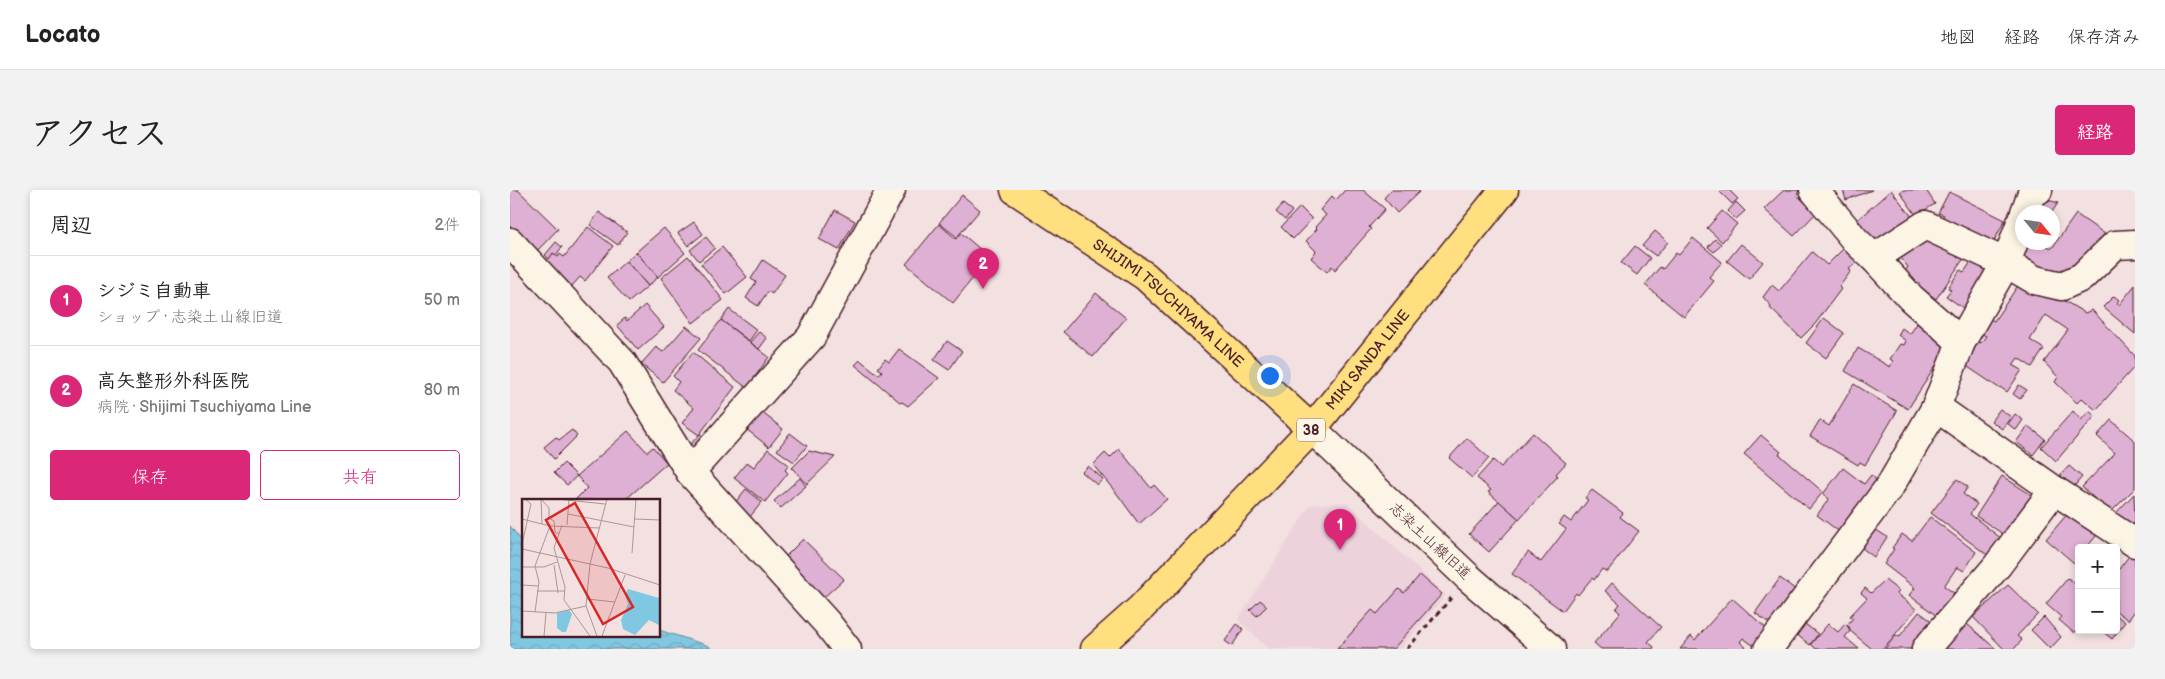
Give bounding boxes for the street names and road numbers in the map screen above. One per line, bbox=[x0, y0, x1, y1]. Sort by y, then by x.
street label: SHIJIMI TSUCHIYAMA LINE bbox=[1089, 235, 1248, 371]
street label: MIKI SANDA LINE bbox=[1322, 306, 1414, 414]
road number: 38 bbox=[1297, 418, 1325, 442]
street label: 志染土山線旧道 bbox=[1385, 498, 1475, 584]

